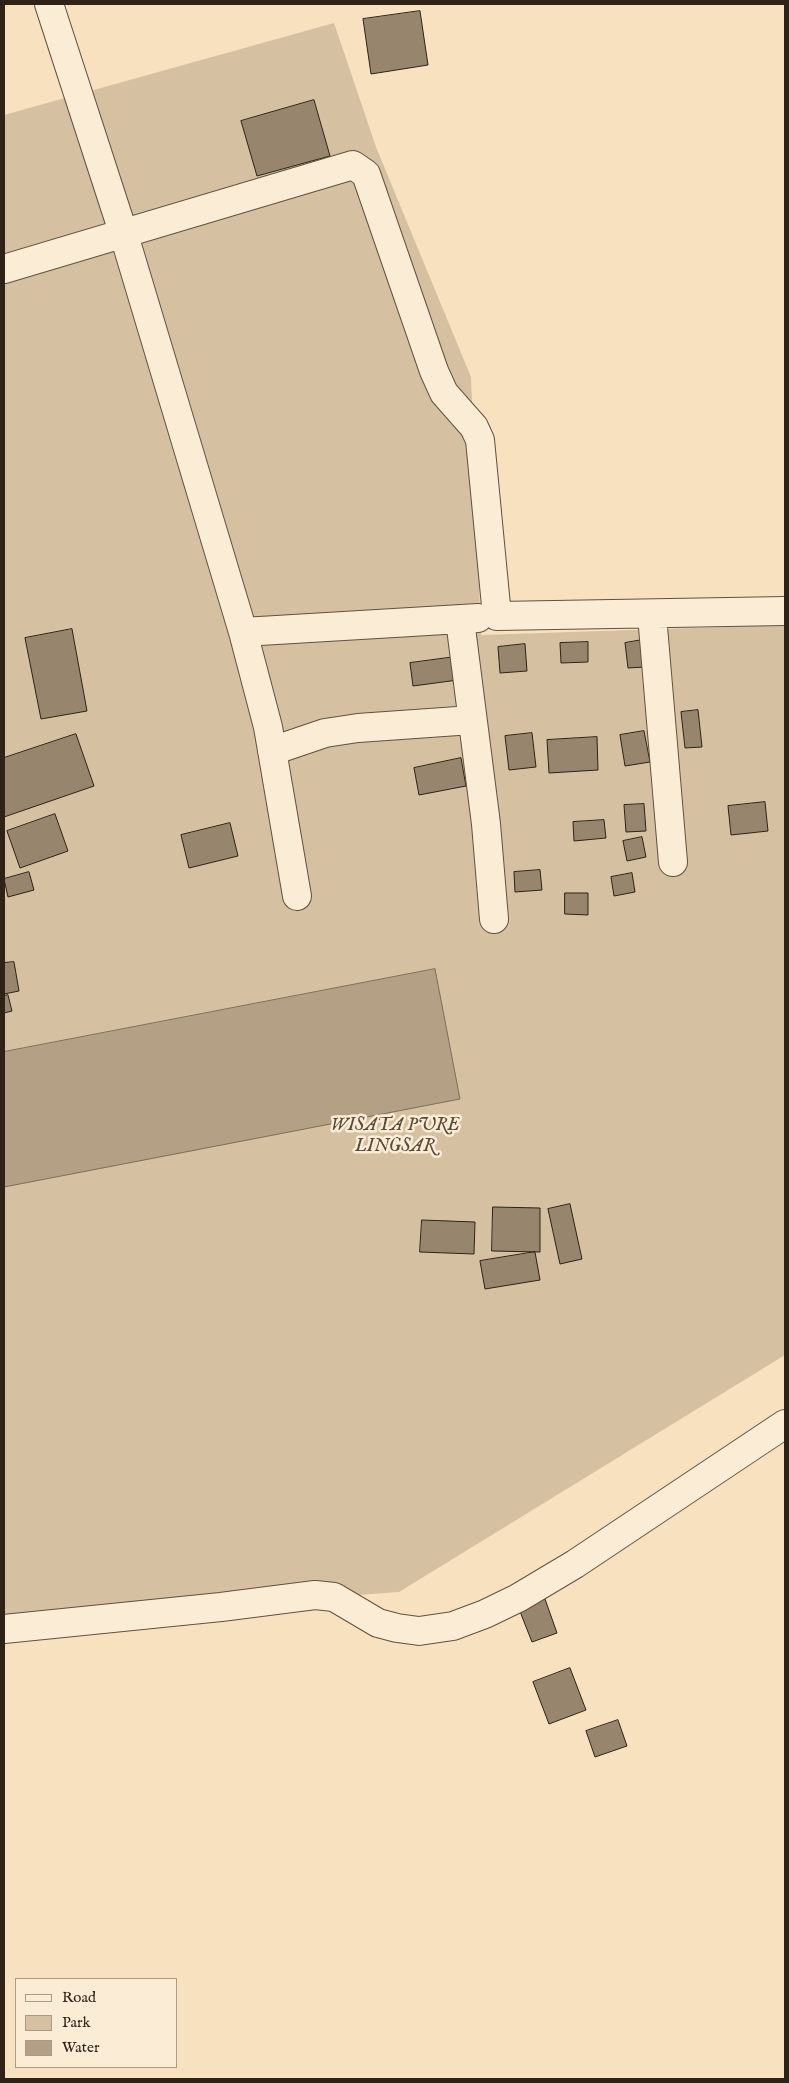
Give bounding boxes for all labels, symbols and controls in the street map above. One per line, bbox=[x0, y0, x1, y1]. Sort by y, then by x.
park label: WISATA PURE LINGSAR bbox=[331, 1115, 459, 1158]
legend bbox=[15, 1978, 178, 2068]
text: Road bbox=[62, 1988, 96, 2007]
text: Park bbox=[62, 2013, 91, 2032]
text: Water bbox=[62, 2038, 99, 2057]

